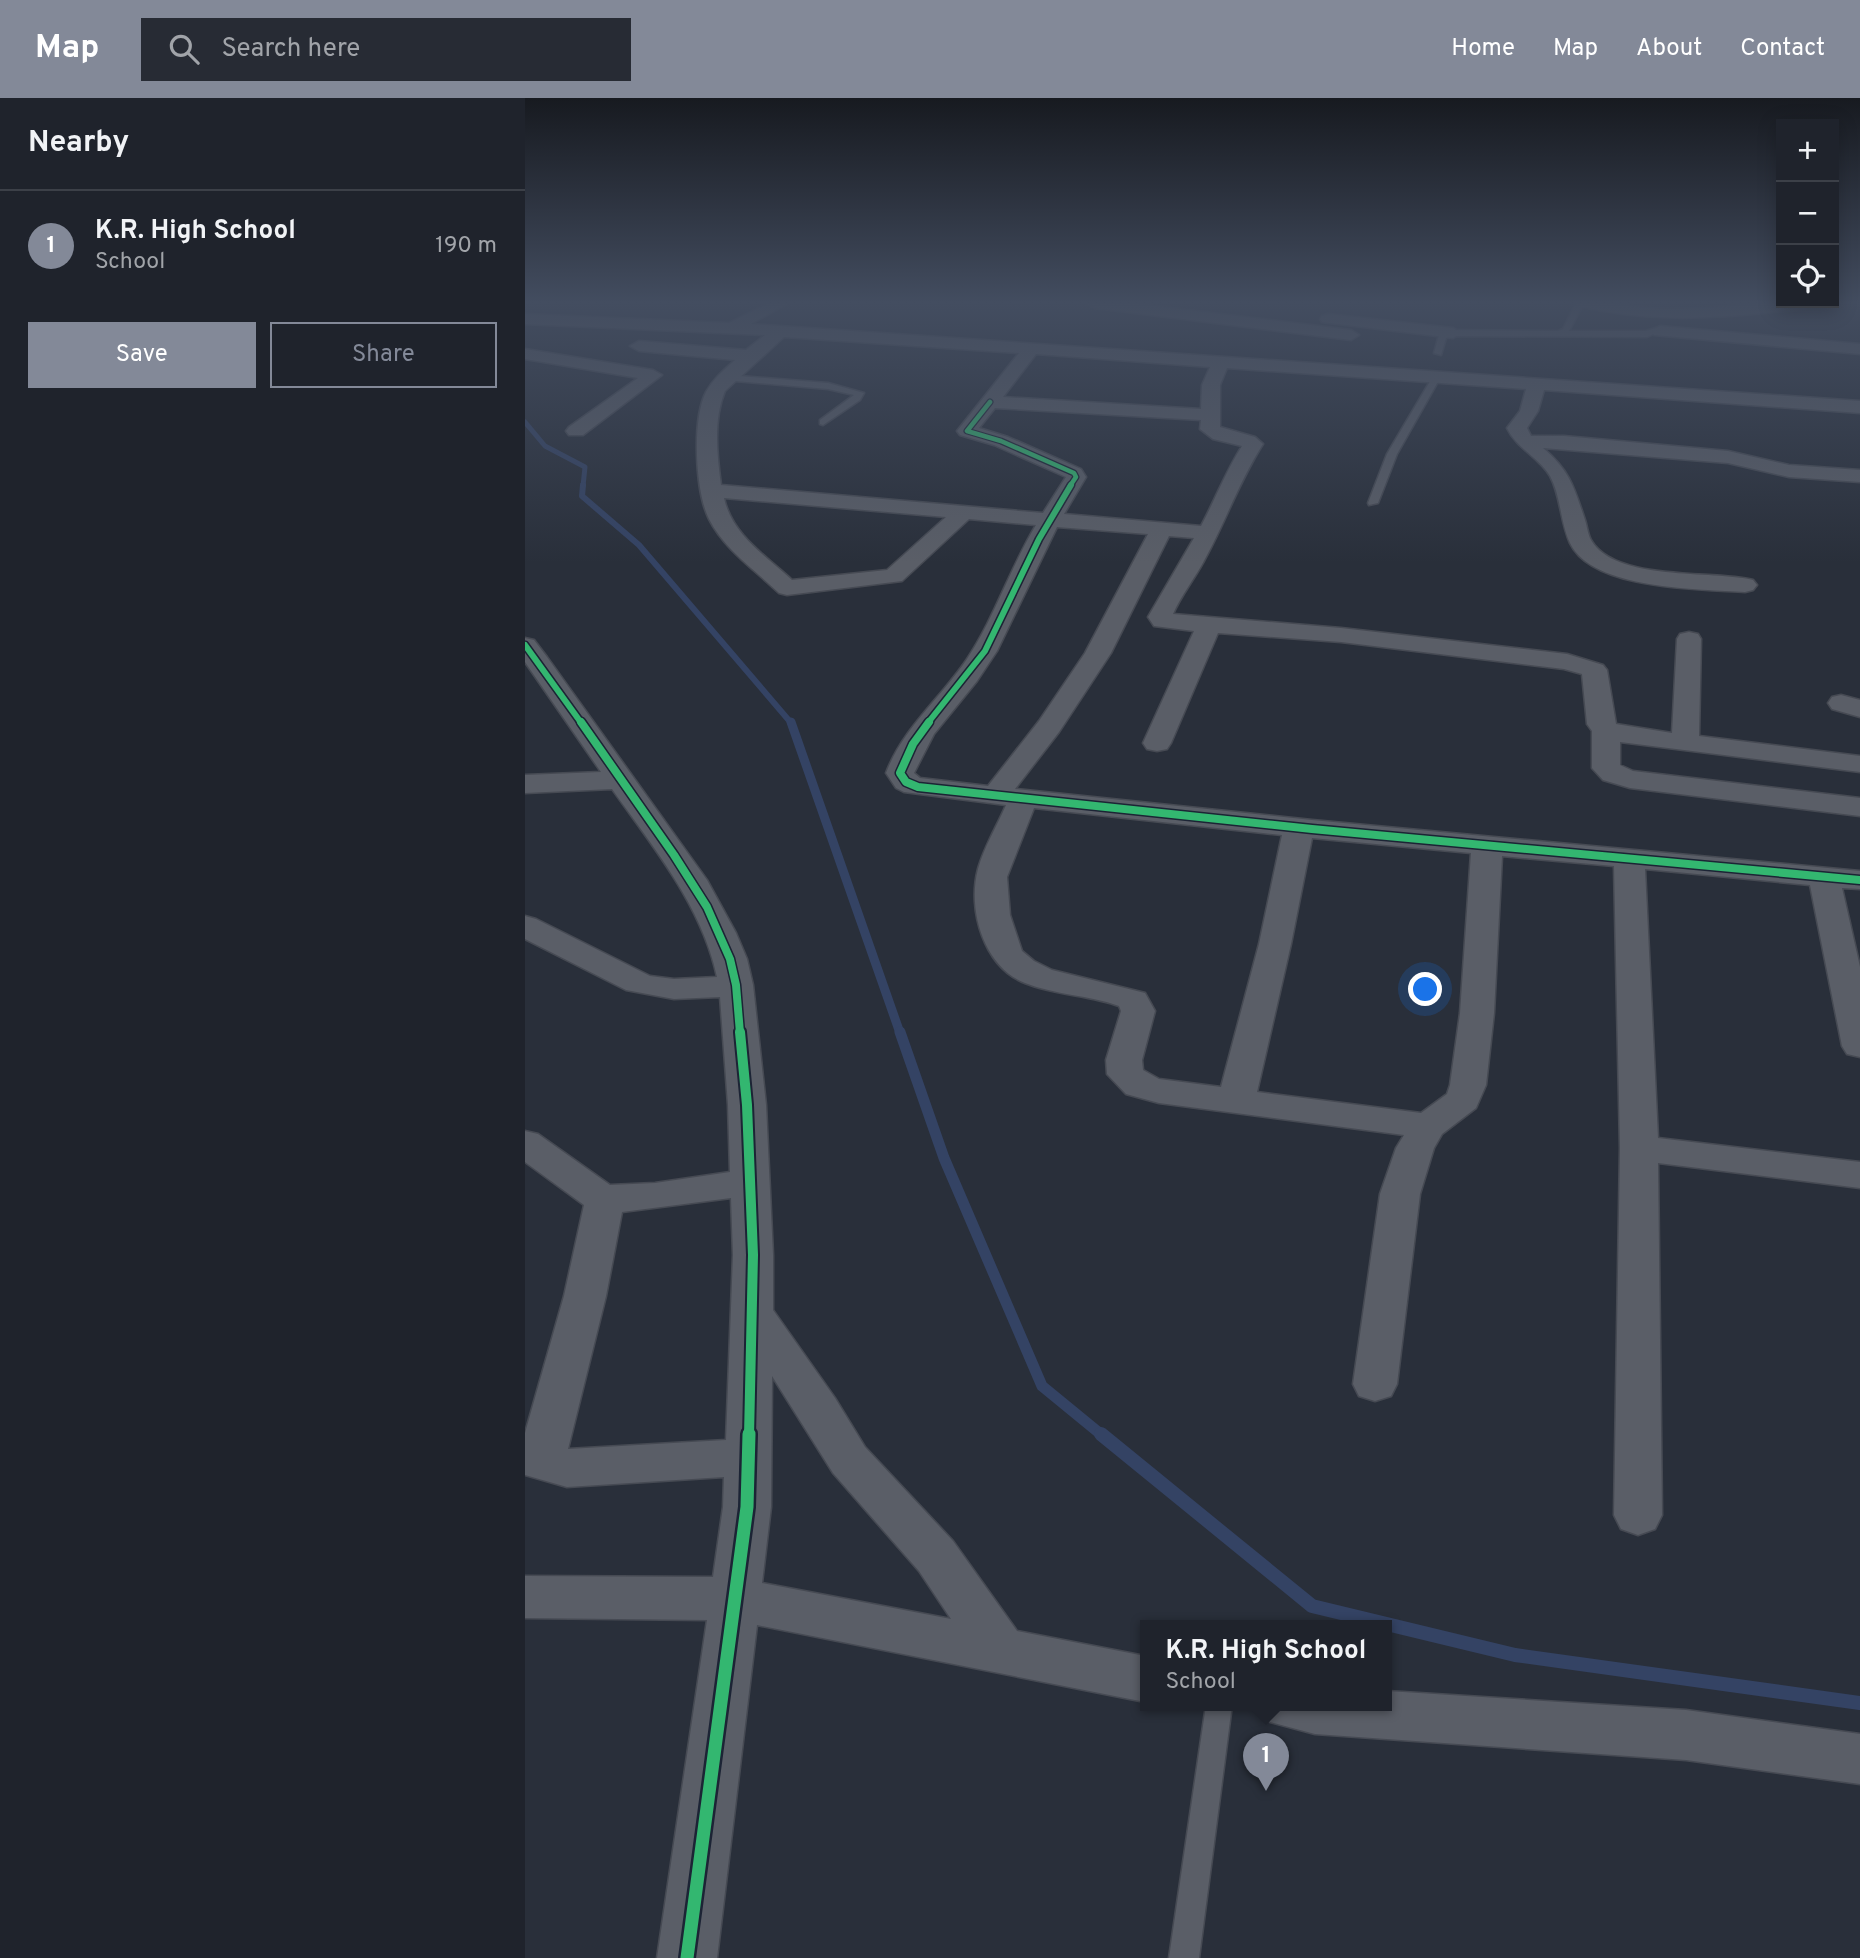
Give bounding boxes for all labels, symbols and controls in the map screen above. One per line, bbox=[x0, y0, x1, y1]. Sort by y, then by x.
search box bbox=[141, 18, 631, 81]
text: Map bbox=[35, 28, 99, 70]
icon: search bbox=[165, 30, 203, 68]
text: Search here bbox=[221, 33, 360, 66]
text: Home bbox=[1451, 34, 1515, 64]
text: Map bbox=[1553, 34, 1598, 64]
text: About bbox=[1636, 34, 1702, 64]
text: Contact bbox=[1740, 34, 1825, 64]
map controls bbox=[1776, 119, 1839, 308]
button: + bbox=[1776, 119, 1839, 182]
text: Nearby bbox=[28, 125, 129, 162]
button: − bbox=[1776, 182, 1839, 245]
text: K.R. High School bbox=[95, 215, 296, 248]
text: 1 bbox=[46, 232, 56, 261]
text: 190 m bbox=[435, 232, 497, 261]
button: locate bbox=[1776, 245, 1839, 308]
text: School bbox=[95, 248, 165, 277]
button: Save bbox=[28, 322, 256, 388]
button: Share bbox=[270, 322, 497, 388]
your location bbox=[1408, 972, 1442, 1006]
popup bbox=[1140, 1620, 1392, 1711]
text: K.R. High School bbox=[1166, 1635, 1366, 1668]
text: School bbox=[1166, 1668, 1236, 1697]
pin: 1 bbox=[1243, 1733, 1289, 1791]

